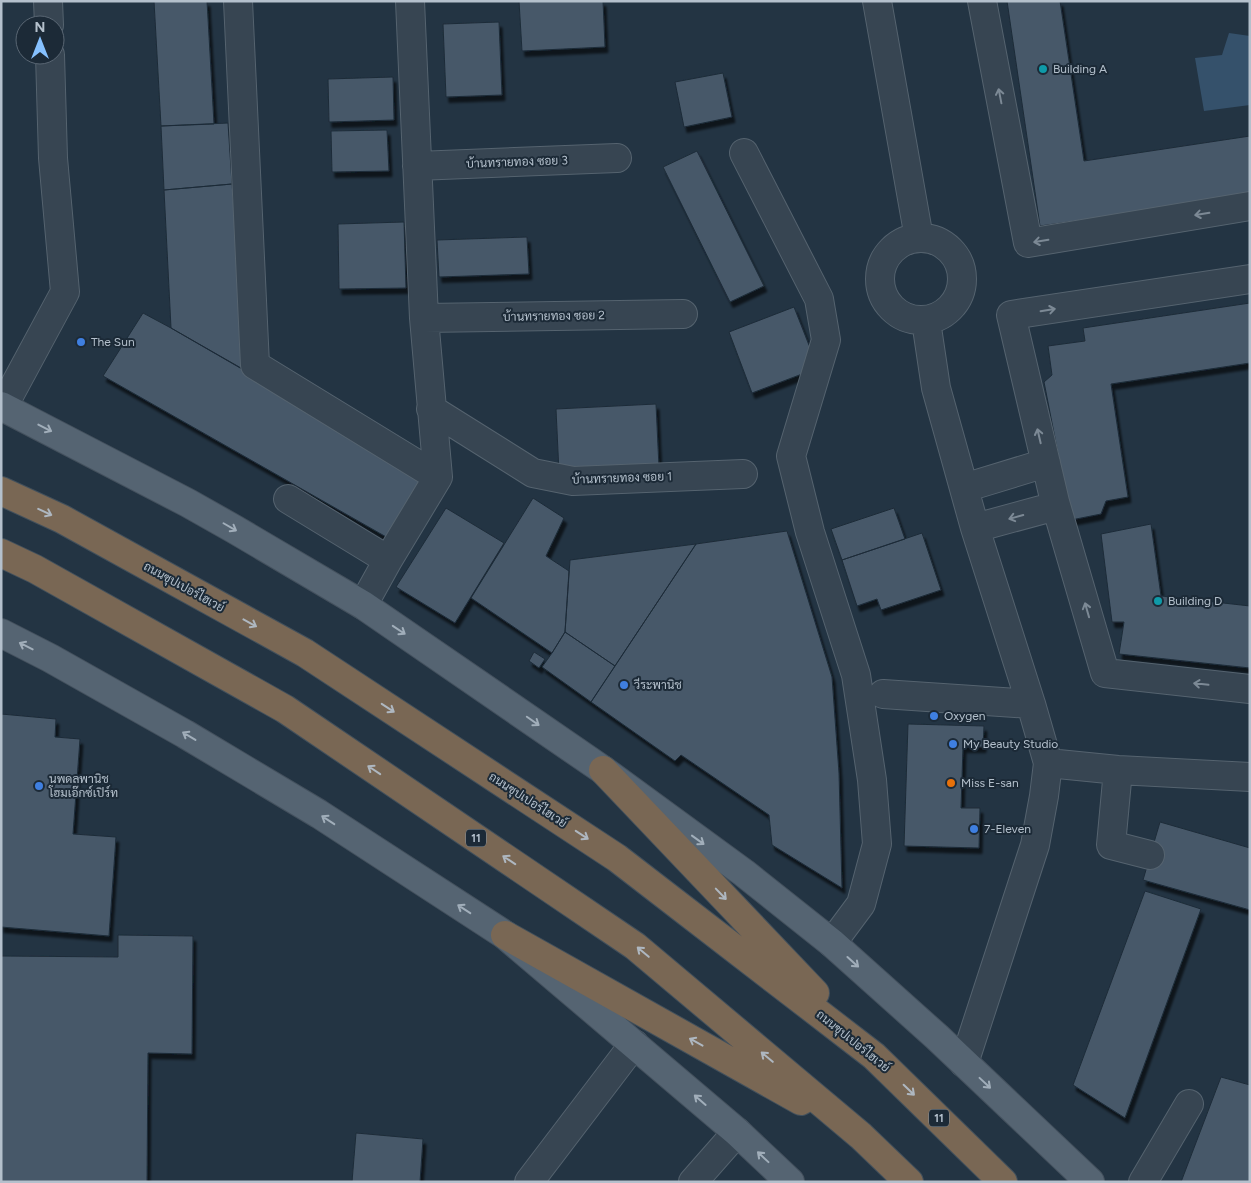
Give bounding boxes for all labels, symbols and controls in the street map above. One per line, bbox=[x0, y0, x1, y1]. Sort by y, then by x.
north arrow bbox=[15, 15, 65, 65]
text: N bbox=[35, 19, 45, 36]
place label: Building A bbox=[1053, 62, 1107, 76]
marker: Building A bbox=[1037, 63, 1049, 75]
one-way arrow bbox=[995, 89, 1004, 105]
street label: บ้านทรายทอง ซอย 3 bbox=[466, 153, 568, 171]
one-way arrow bbox=[1194, 210, 1210, 220]
one-way arrow bbox=[1034, 236, 1050, 246]
one-way arrow bbox=[1040, 304, 1056, 314]
street label: บ้านทรายทอง ซอย 2 bbox=[503, 308, 605, 324]
place label: The Sun bbox=[91, 335, 135, 349]
marker: The Sun bbox=[75, 336, 87, 348]
one-way arrow bbox=[37, 423, 52, 433]
one-way arrow bbox=[1034, 429, 1043, 445]
street label: บ้านทรายทอง ซอย 1 bbox=[572, 469, 672, 487]
one-way arrow bbox=[38, 507, 53, 517]
one-way arrow bbox=[1008, 513, 1024, 522]
one-way arrow bbox=[223, 522, 238, 532]
street label: ถนนซุปเปอร์ไฮเวย์ bbox=[140, 558, 227, 617]
place label: Building D bbox=[1168, 594, 1222, 608]
marker: Building D bbox=[1152, 595, 1164, 607]
one-way arrow bbox=[1081, 602, 1091, 618]
one-way arrow bbox=[242, 618, 257, 628]
one-way arrow bbox=[392, 624, 406, 635]
one-way arrow bbox=[18, 641, 33, 651]
place label: วีระพานิช bbox=[633, 677, 682, 692]
marker: วีระพานิช bbox=[618, 679, 630, 691]
one-way arrow bbox=[1194, 679, 1210, 689]
one-way arrow bbox=[381, 703, 395, 713]
place label: Oxygen bbox=[944, 709, 986, 723]
marker: Oxygen bbox=[928, 710, 940, 722]
one-way arrow bbox=[526, 716, 540, 726]
one-way arrow bbox=[182, 731, 196, 741]
place label: My Beauty Studio bbox=[963, 737, 1058, 751]
marker: My Beauty Studio bbox=[947, 738, 959, 750]
one-way arrow bbox=[368, 764, 382, 774]
street label: ถนนซุปเปอร์ไฮเวย์ bbox=[485, 769, 570, 832]
place label: นพดลพานิช โฮมเอ๊กซ์เปิร์ท bbox=[48, 772, 118, 800]
place label: Miss E-san bbox=[961, 776, 1019, 790]
marker: Miss E-san bbox=[945, 777, 957, 789]
marker: นพดลพานิช โฮมเอ๊กซ์เปิร์ท bbox=[33, 780, 45, 792]
one-way arrow bbox=[321, 815, 335, 825]
place label: 7-Eleven bbox=[984, 822, 1031, 836]
marker: 7-Eleven bbox=[968, 823, 980, 835]
road number: 11 bbox=[466, 830, 486, 846]
one-way arrow bbox=[575, 831, 589, 841]
one-way arrow bbox=[691, 835, 705, 845]
one-way arrow bbox=[502, 855, 516, 866]
one-way arrow bbox=[715, 888, 727, 900]
one-way arrow bbox=[458, 903, 472, 913]
one-way arrow bbox=[637, 947, 650, 958]
one-way arrow bbox=[847, 956, 860, 968]
street label: ถนนซุปเปอร์ไฮเวย์ bbox=[812, 1006, 893, 1076]
one-way arrow bbox=[690, 1037, 704, 1047]
one-way arrow bbox=[761, 1051, 774, 1063]
one-way arrow bbox=[978, 1077, 991, 1089]
one-way arrow bbox=[903, 1084, 916, 1096]
one-way arrow bbox=[693, 1095, 706, 1106]
road number: 11 bbox=[929, 1110, 949, 1126]
one-way arrow bbox=[757, 1151, 769, 1163]

